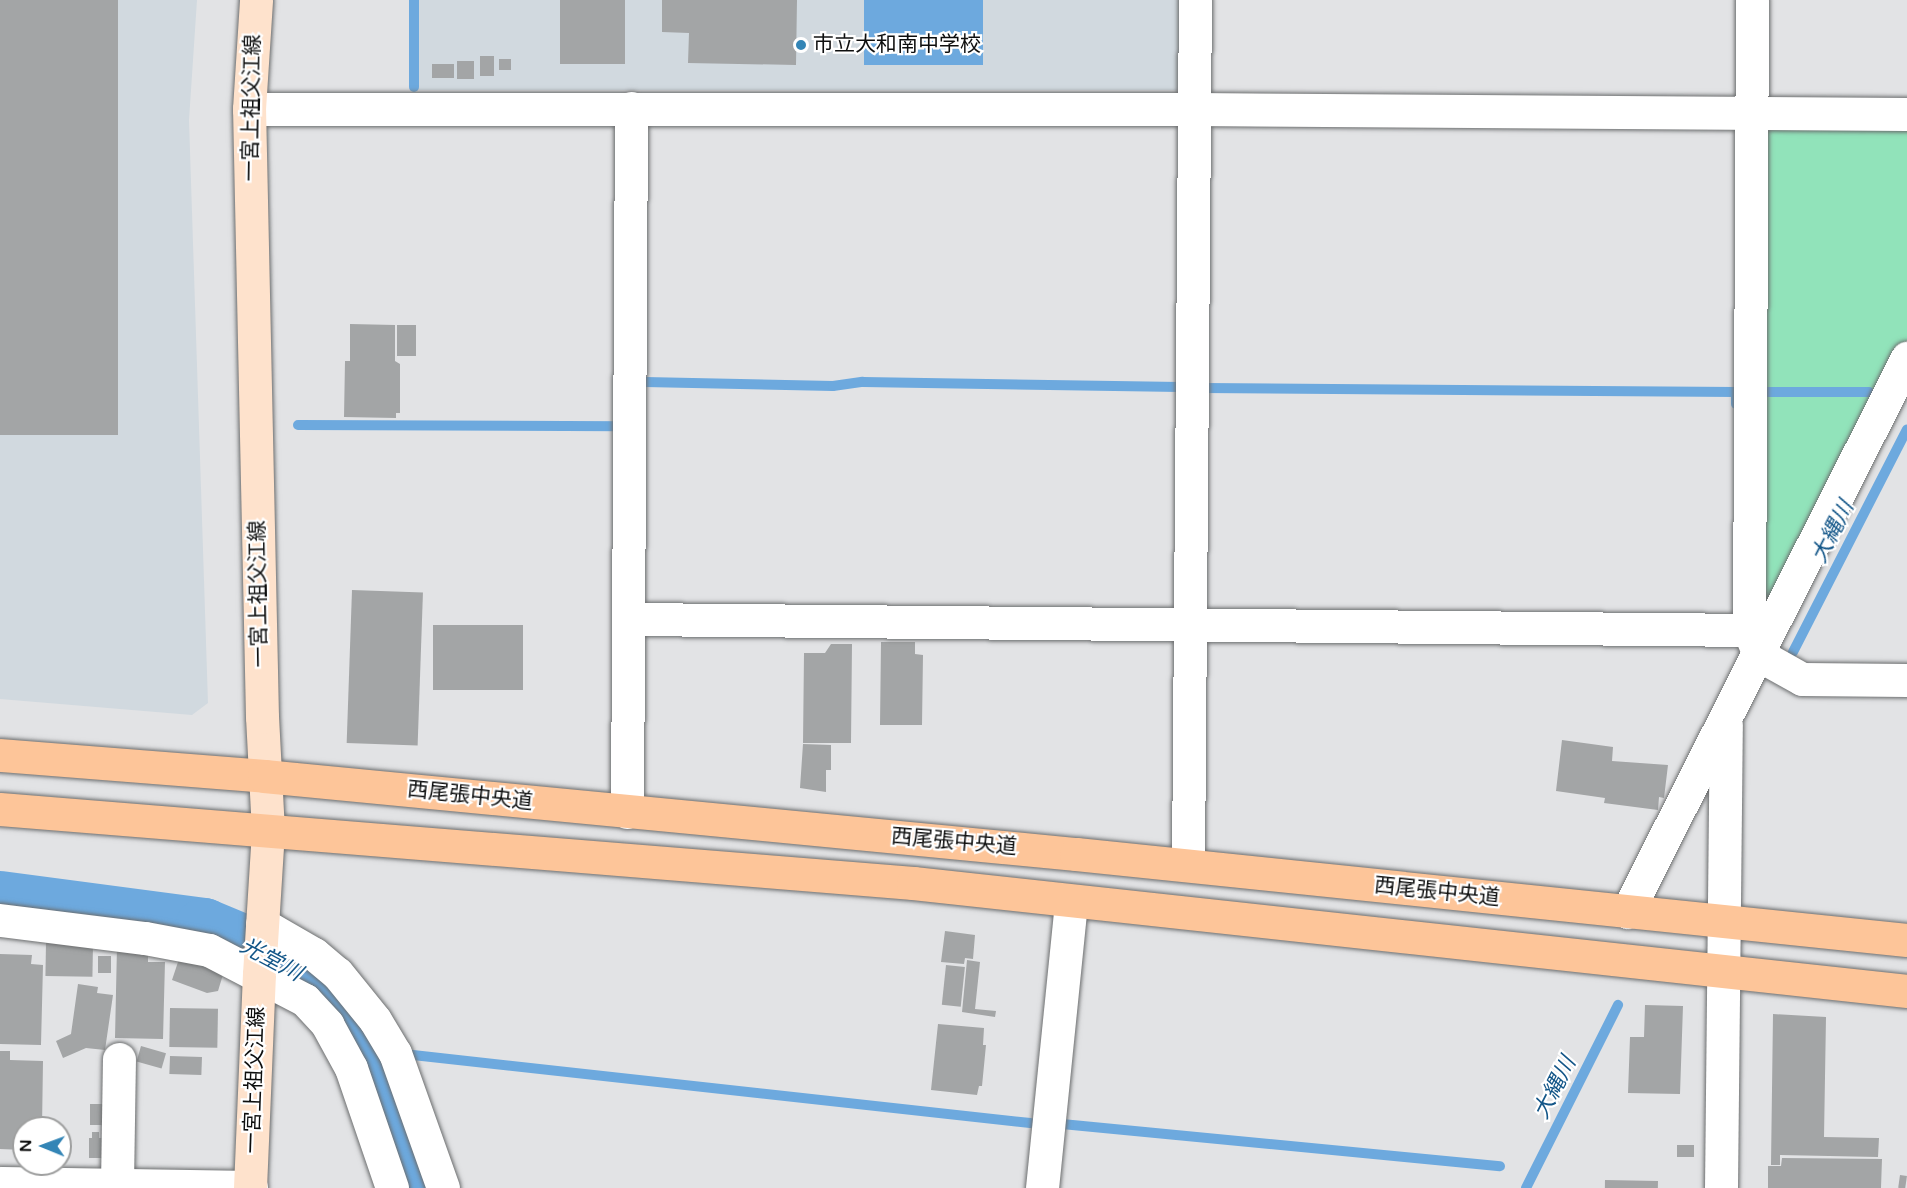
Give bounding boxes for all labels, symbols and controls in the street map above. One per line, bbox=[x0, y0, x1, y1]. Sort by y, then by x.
place label: 市立大和南中学校 bbox=[813, 32, 981, 58]
street label: 一宮上祖父江線 bbox=[238, 34, 266, 182]
marker: 市立大和南中学校 bbox=[794, 38, 808, 52]
water label: 大縄川 bbox=[1806, 497, 1860, 567]
street label: 一宮上祖父江線 bbox=[245, 520, 273, 668]
street label: 西尾張中央道 bbox=[406, 777, 534, 815]
street label: 西尾張中央道 bbox=[890, 824, 1018, 860]
street label: 西尾張中央道 bbox=[1373, 873, 1501, 911]
water label: 光堂川 bbox=[236, 933, 306, 987]
street label: 一宮上祖父江線 bbox=[240, 1006, 270, 1154]
water label: 大縄川 bbox=[1528, 1053, 1582, 1123]
north arrow bbox=[12, 1116, 72, 1176]
text: N bbox=[16, 1139, 36, 1152]

